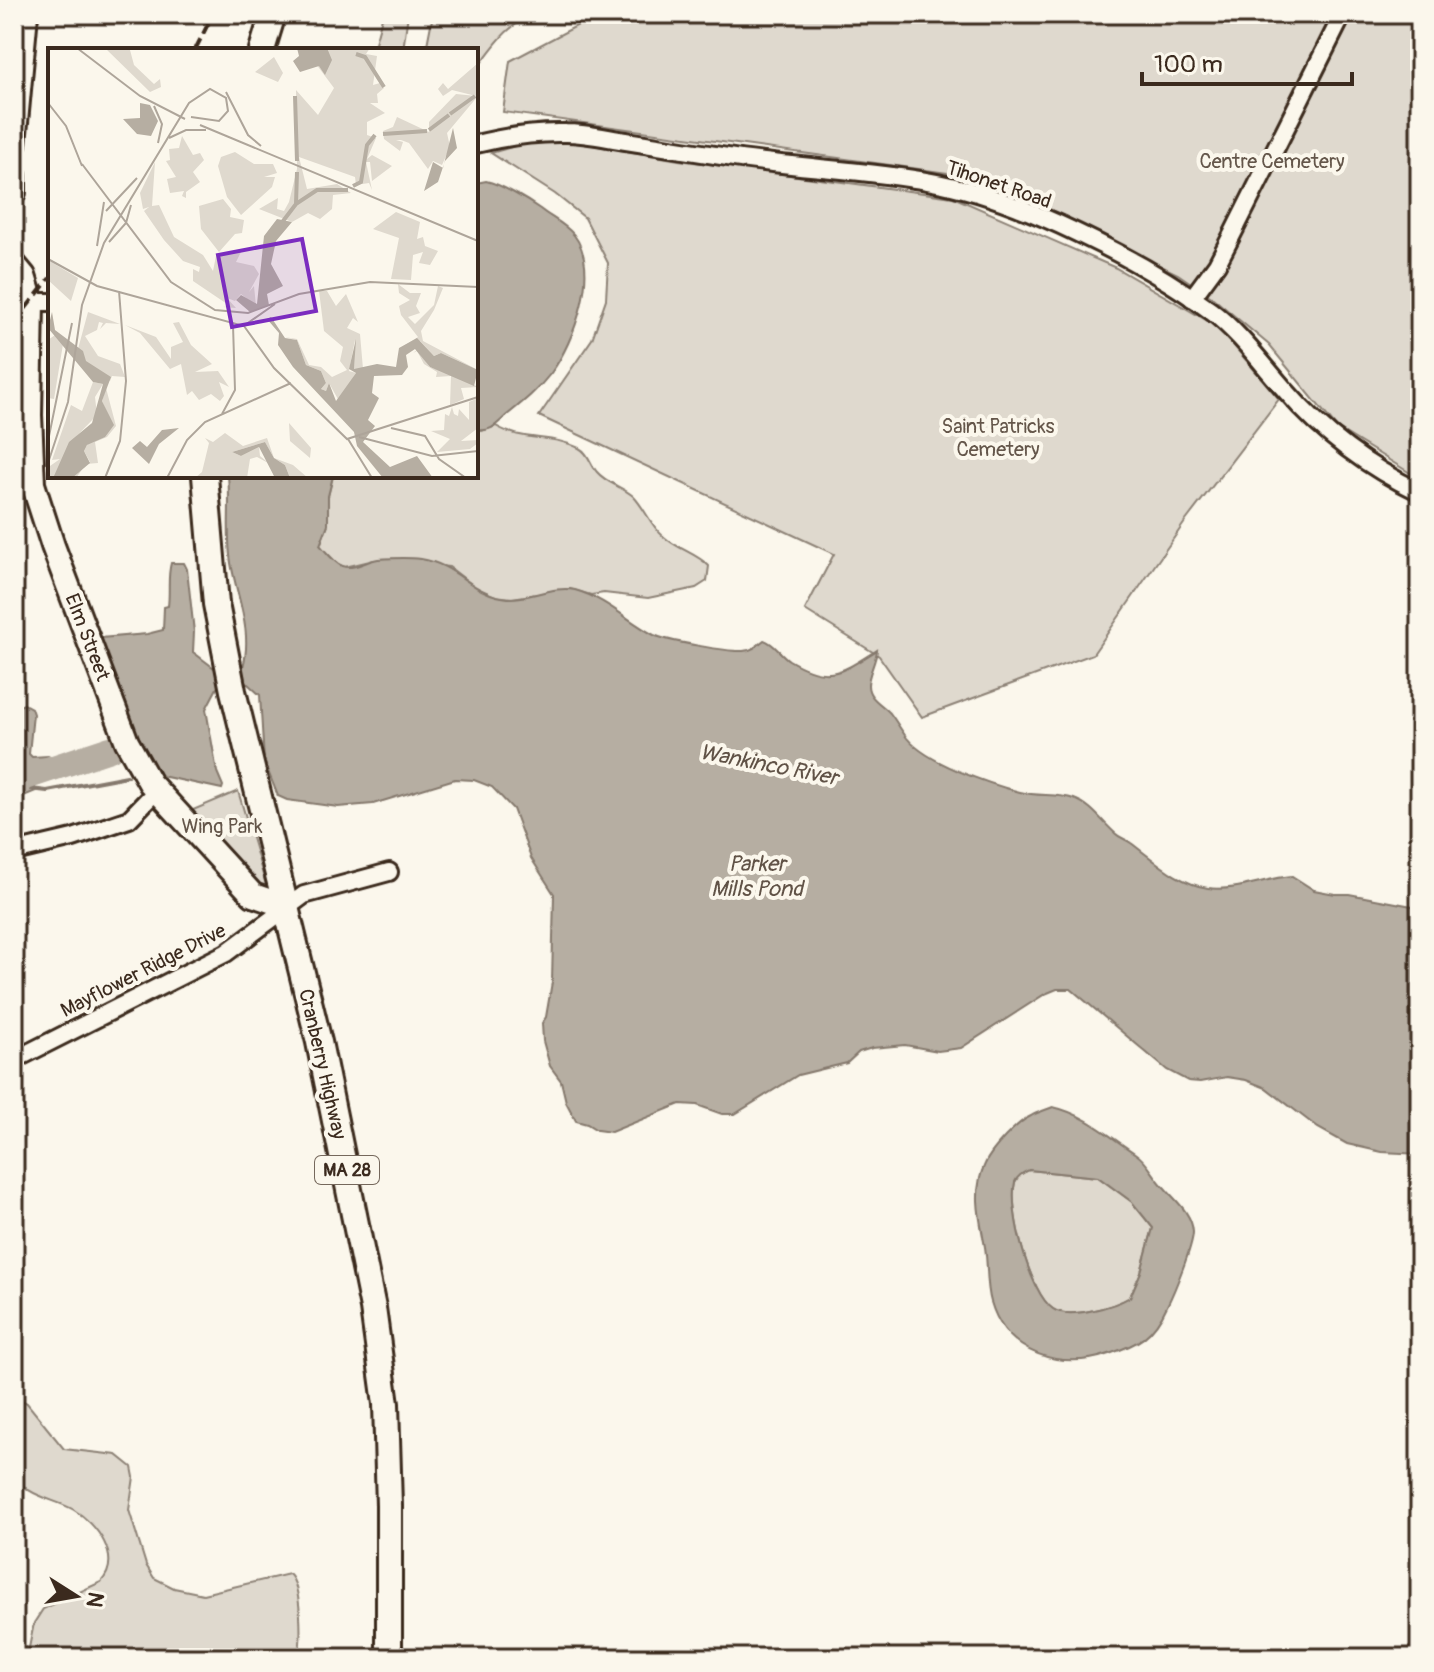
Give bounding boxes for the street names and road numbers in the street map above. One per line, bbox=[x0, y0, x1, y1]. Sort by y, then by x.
street label: Tihonet Road bbox=[943, 155, 1055, 214]
street label: Elm Street bbox=[59, 590, 116, 685]
street label: Mayflower Ridge Drive bbox=[56, 918, 230, 1023]
street label: Cranberry Highway bbox=[293, 986, 352, 1142]
road number: MA 28 bbox=[315, 1156, 379, 1184]

